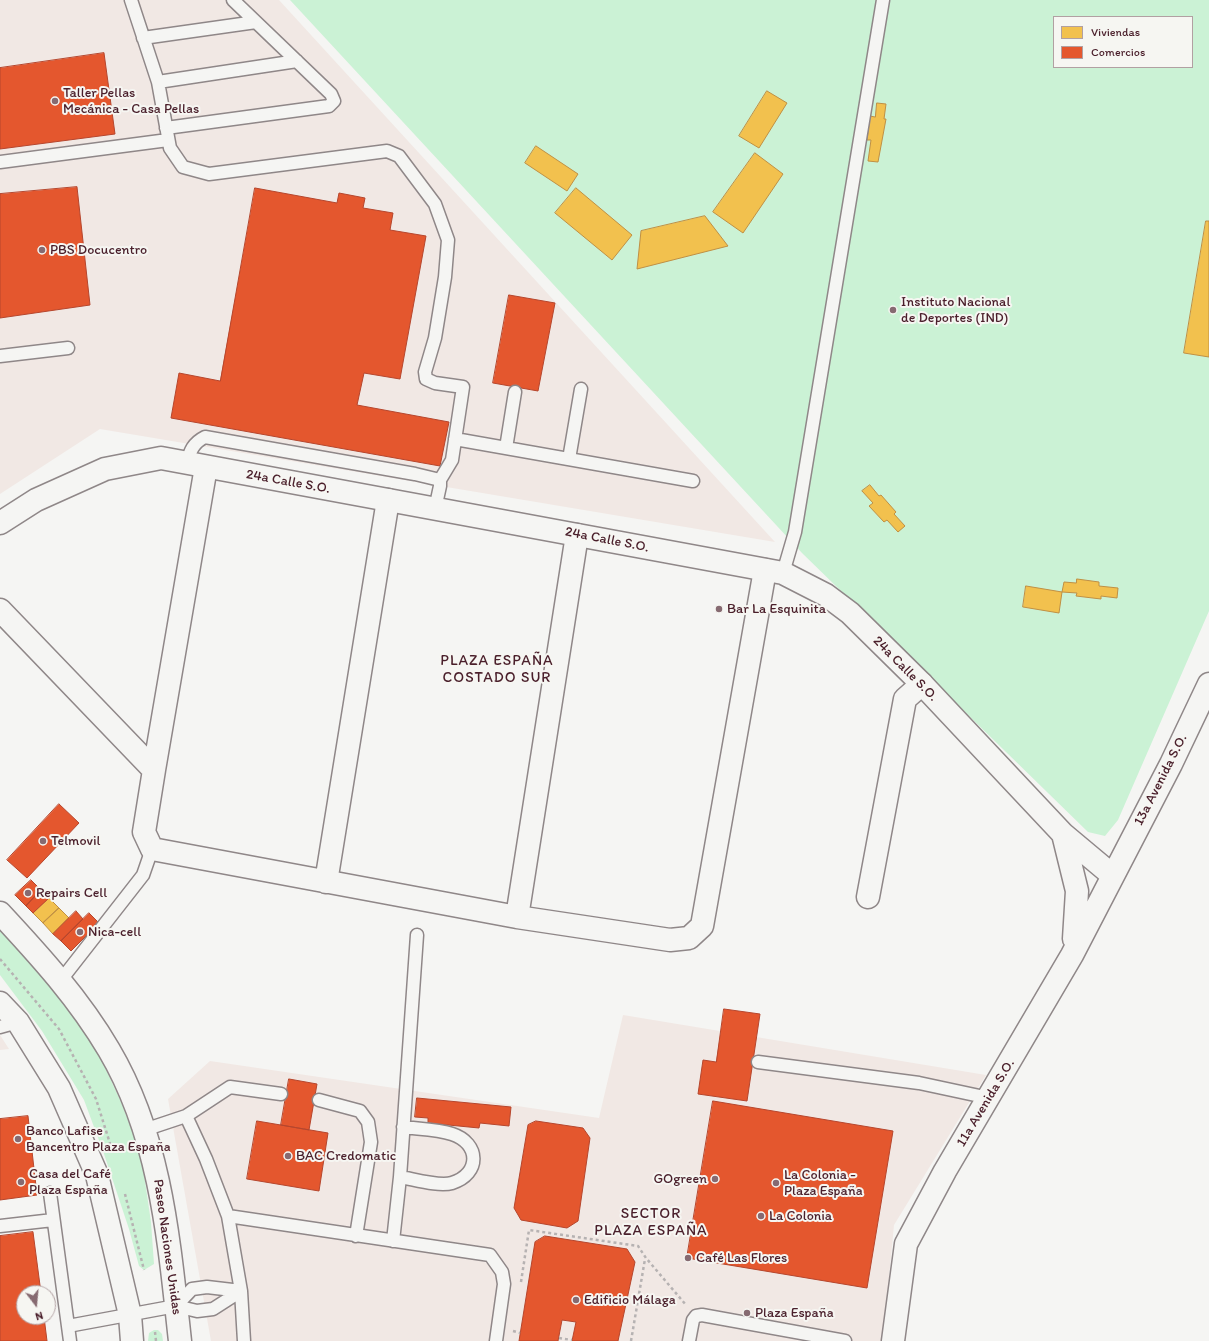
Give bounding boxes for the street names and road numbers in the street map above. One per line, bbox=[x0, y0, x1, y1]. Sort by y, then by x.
street label: 24a Calle S.O. bbox=[245, 466, 331, 498]
street label: 24a Calle S.O. bbox=[564, 524, 650, 556]
street label: 24a Calle S.O. bbox=[869, 633, 941, 705]
street label: 13a Avenida S.O. bbox=[1131, 731, 1191, 829]
street label: 11a Avenida S.O. bbox=[953, 1056, 1019, 1150]
street label: Paseo Naciones Unidas bbox=[149, 1178, 185, 1316]

